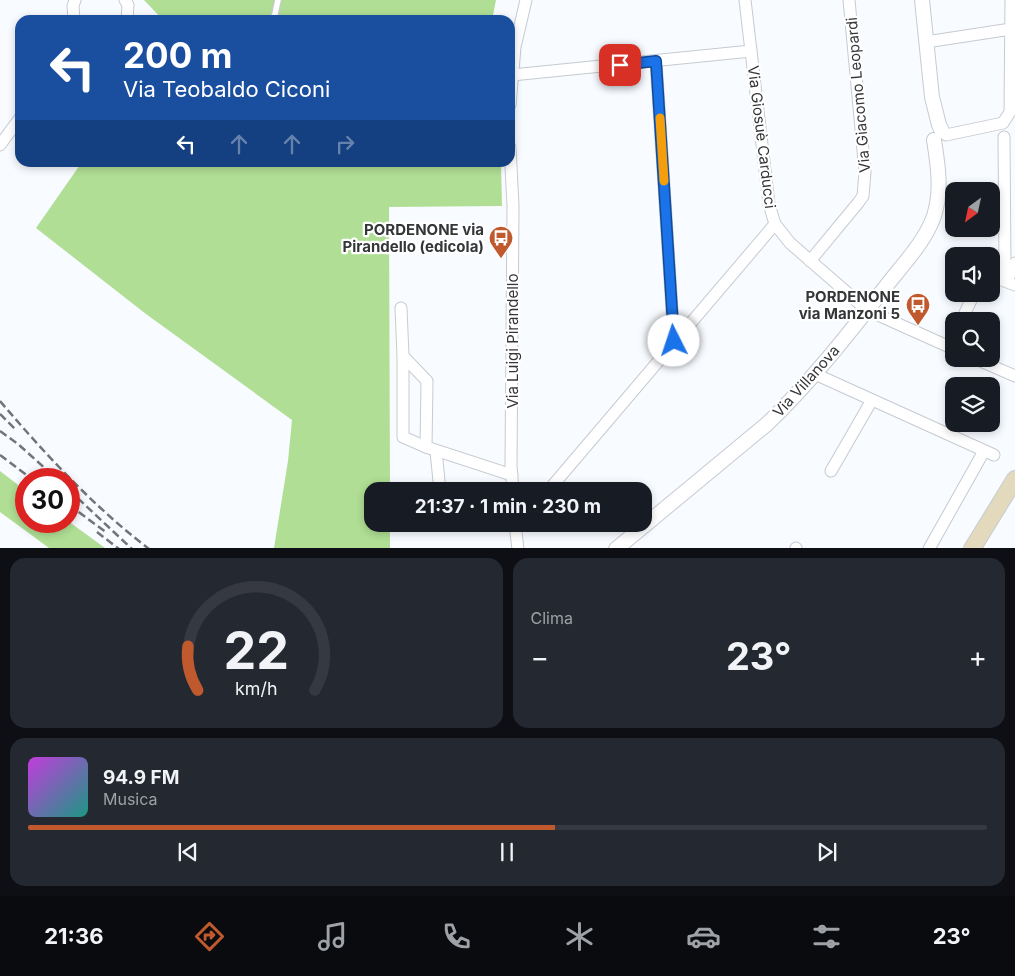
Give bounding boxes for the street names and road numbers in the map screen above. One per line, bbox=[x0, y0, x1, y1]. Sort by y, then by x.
street label: Via Giacomo Leopardi bbox=[842, 16, 874, 174]
street label: Via Giosuè Carducci bbox=[744, 64, 780, 210]
street label: Via Luigi Pirandello bbox=[503, 274, 522, 409]
street label: Via Villanova bbox=[769, 341, 843, 421]

